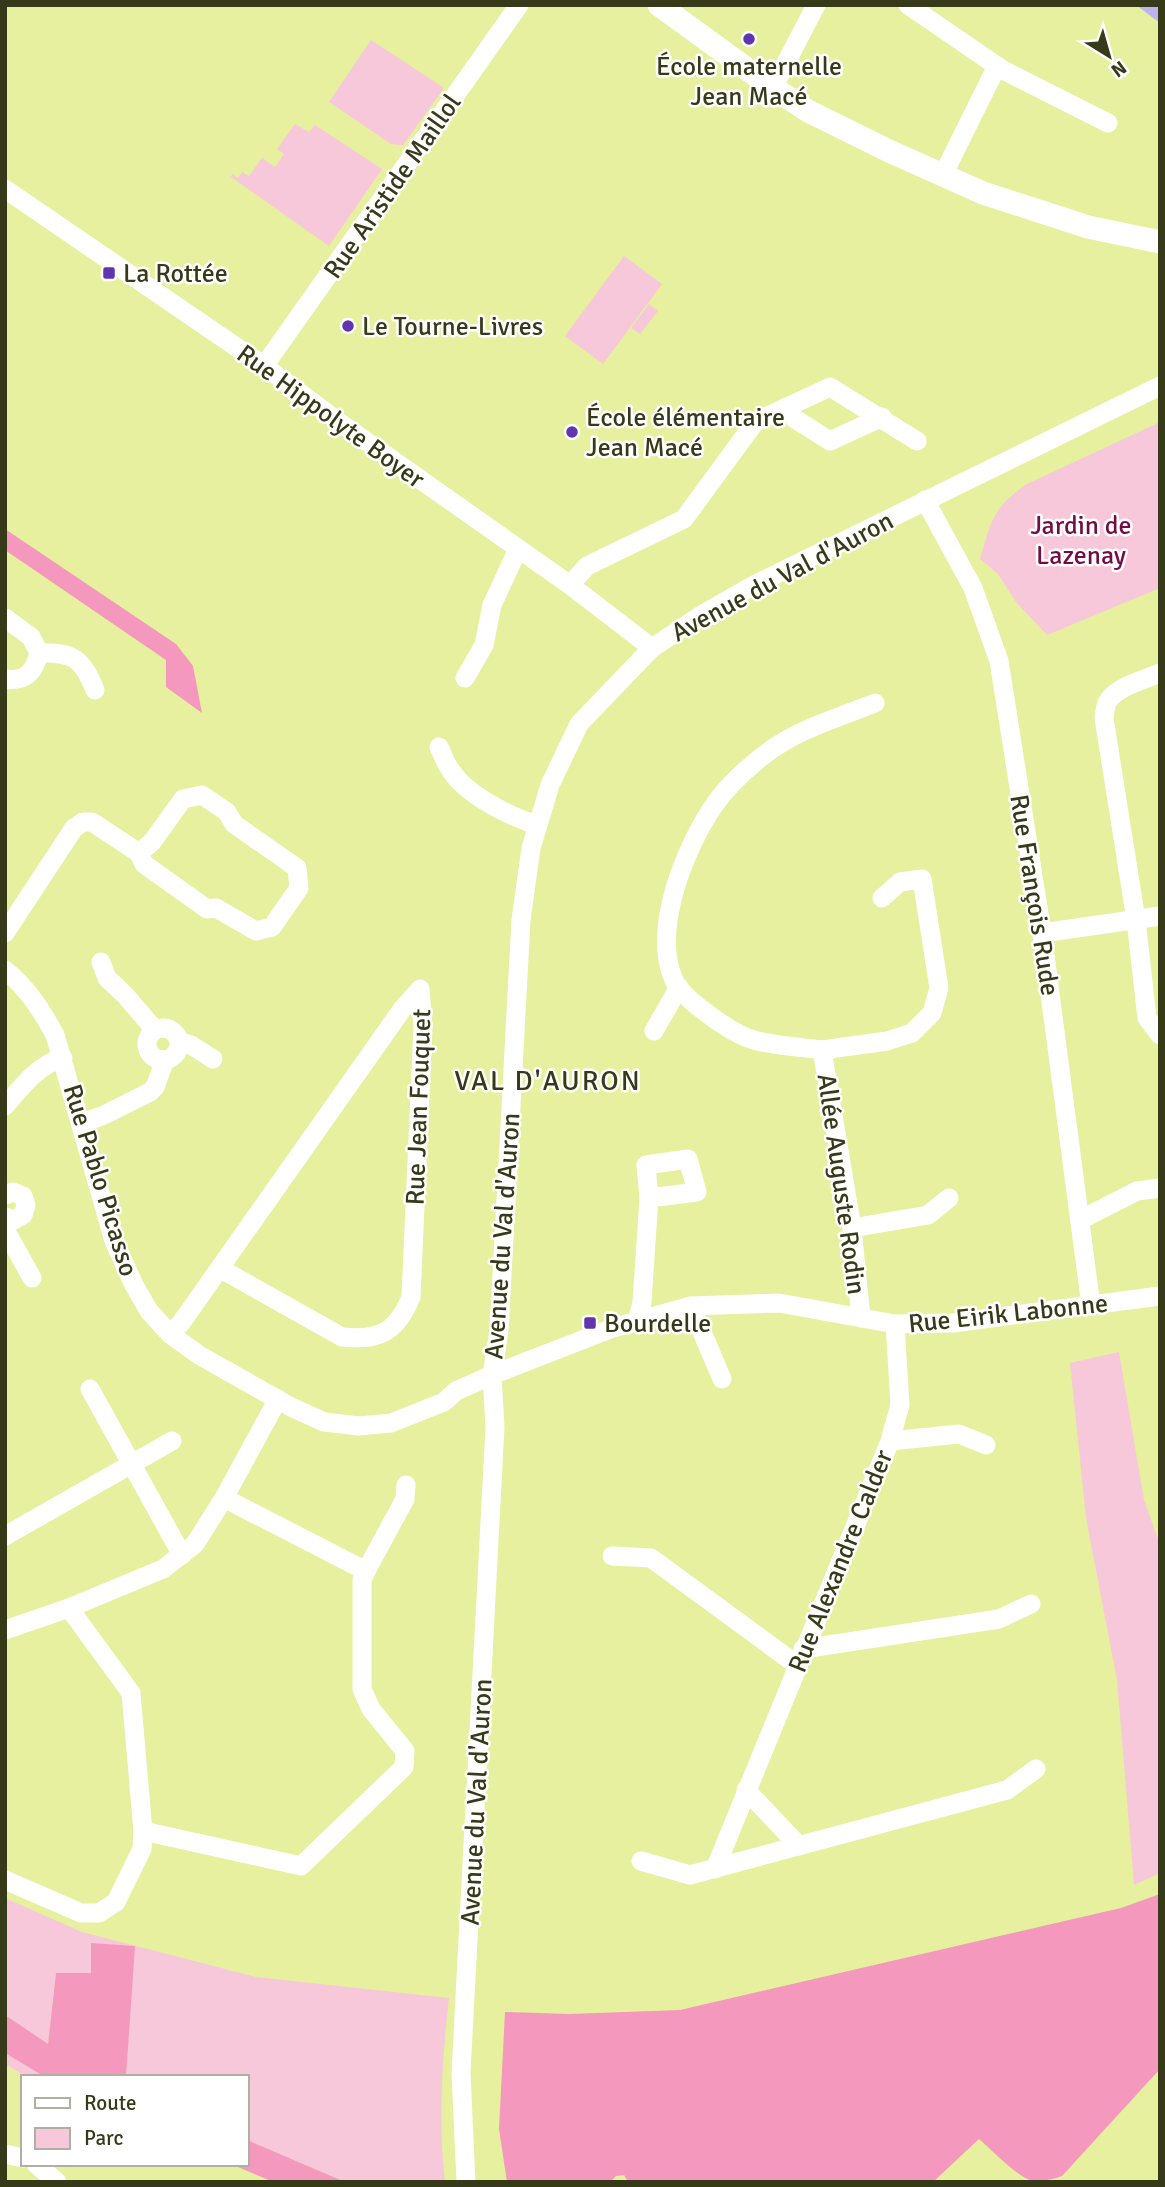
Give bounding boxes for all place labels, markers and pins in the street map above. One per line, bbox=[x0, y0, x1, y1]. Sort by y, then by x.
marker: École maternelle Jean Macé bbox=[741, 31, 757, 47]
place label: École maternelle Jean Macé bbox=[656, 51, 842, 113]
place label: La Rottée bbox=[123, 258, 228, 290]
marker: La Rottée bbox=[101, 265, 117, 281]
place label: Le Tourne-Livres bbox=[362, 311, 543, 343]
marker: Le Tourne-Livres bbox=[340, 318, 356, 334]
place label: École élémentaire Jean Macé bbox=[586, 402, 785, 464]
marker: École élémentaire Jean Macé bbox=[564, 424, 580, 440]
place label: Bourdelle bbox=[604, 1308, 711, 1340]
marker: Bourdelle bbox=[582, 1315, 598, 1331]

